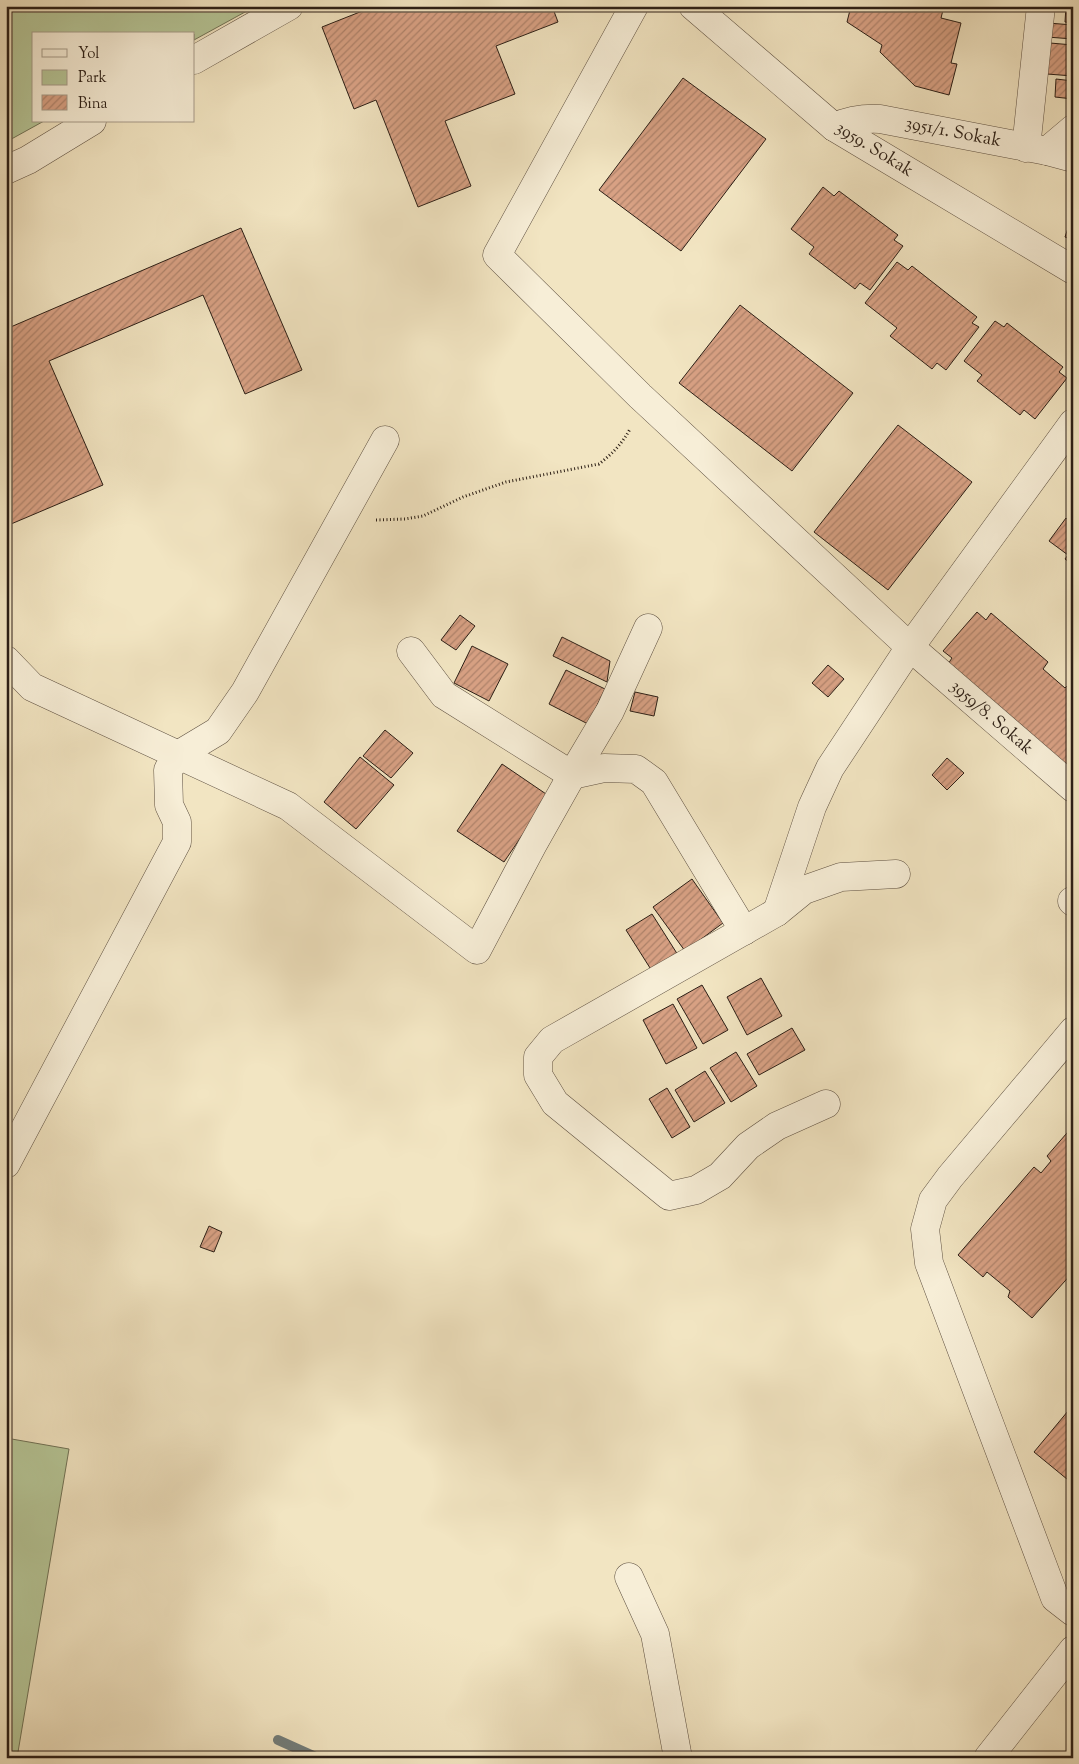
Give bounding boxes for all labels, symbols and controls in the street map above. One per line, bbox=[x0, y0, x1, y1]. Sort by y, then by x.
legend bbox=[32, 32, 195, 122]
text: Yol bbox=[78, 44, 100, 65]
text: Park bbox=[78, 68, 107, 89]
text: Bina bbox=[78, 94, 108, 115]
street label: 3951/1. Sokak bbox=[903, 111, 1003, 155]
street label: 3959. Sokak bbox=[830, 116, 918, 184]
street label: 3959/8. Sokak bbox=[944, 674, 1039, 762]

